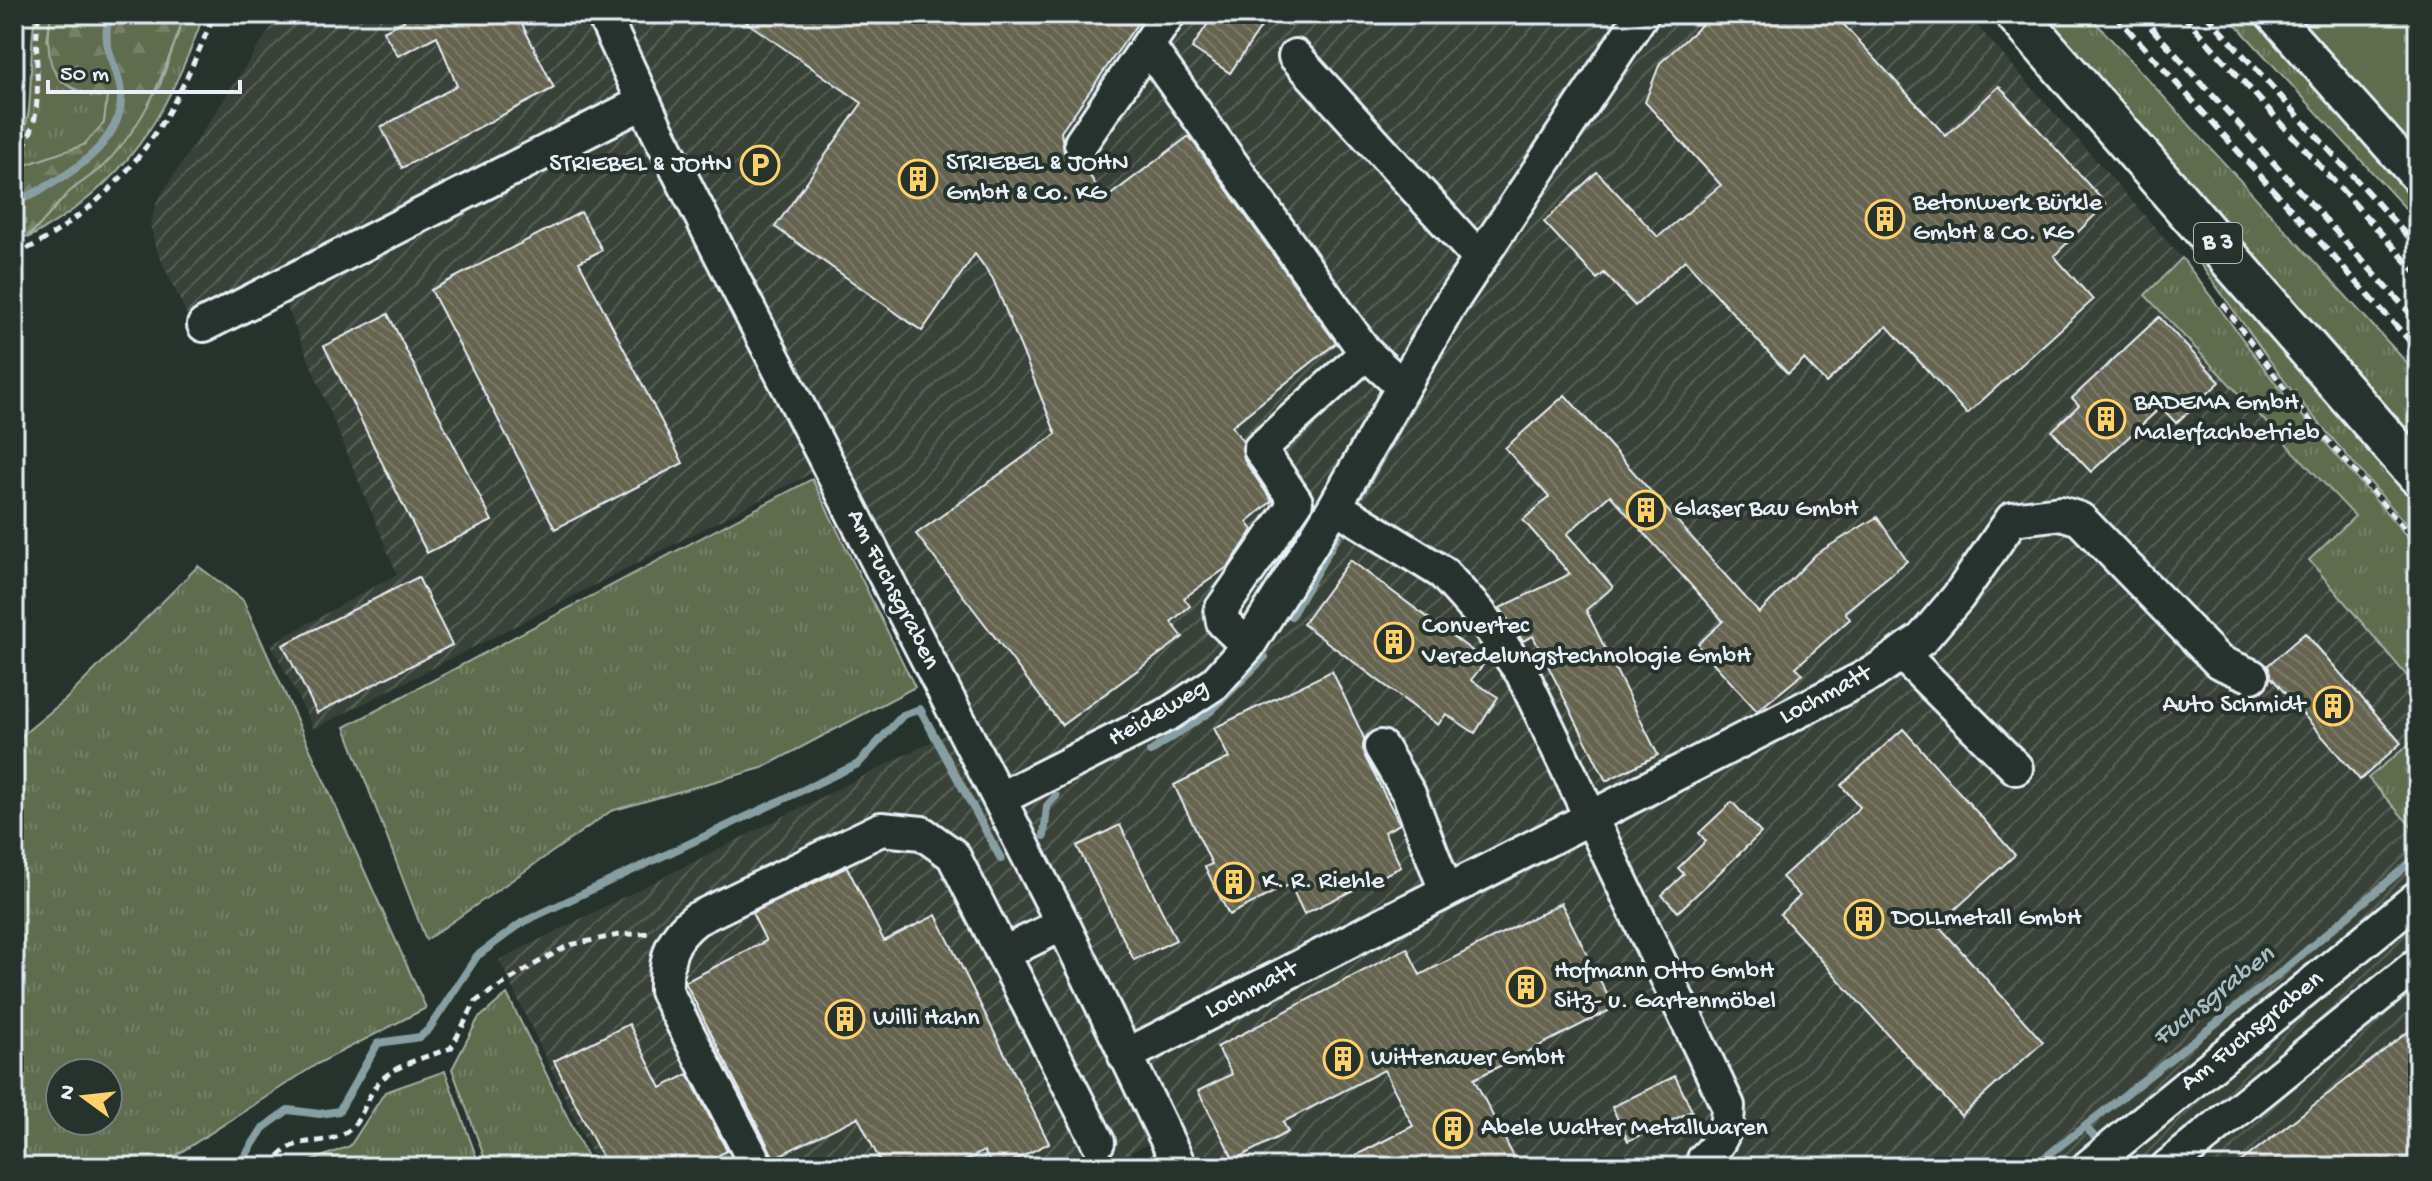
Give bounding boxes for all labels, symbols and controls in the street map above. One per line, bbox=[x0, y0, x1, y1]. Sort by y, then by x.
scale bar bbox=[48, 44, 240, 94]
text: 50 m bbox=[60, 61, 109, 90]
parking icon: STRIEBEL & JOHN bbox=[739, 144, 781, 186]
place label: STRIEBEL & JOHN GmbH & Co. KG bbox=[946, 149, 1129, 210]
place label: STRIEBEL & JOHN bbox=[549, 150, 732, 181]
building icon: STRIEBEL & JOHN GmbH & Co. KG bbox=[897, 158, 939, 200]
place label: Betonwerk Bürkle GmbH & Co. KG bbox=[1912, 189, 2103, 250]
building icon: Betonwerk Bürkle GmbH & Co. KG bbox=[1864, 198, 1906, 240]
road number: B 3 bbox=[2194, 223, 2242, 263]
place label: BADEMA GmbH Malerfachbetrieb bbox=[2133, 389, 2320, 450]
building icon: BADEMA GmbH Malerfachbetrieb bbox=[2085, 398, 2127, 440]
building icon: Glaser Bau GmbH bbox=[1625, 489, 1667, 531]
place label: Glaser Bau GmbH bbox=[1674, 495, 1859, 526]
street label: Am Fuchsgraben bbox=[838, 505, 946, 676]
place label: Convertec Veredelungstechnologie GmbH bbox=[1421, 612, 1751, 673]
building icon: Convertec Veredelungstechnologie GmbH bbox=[1373, 621, 1415, 663]
street label: Lochmatt bbox=[1775, 658, 1880, 733]
street label: Heideweg bbox=[1103, 673, 1215, 755]
building icon: Auto Schmidt bbox=[2312, 685, 2354, 727]
place label: Auto Schmidt bbox=[2162, 691, 2307, 722]
building icon: K. R. Riehle bbox=[1213, 861, 1255, 903]
place label: K. R. Riehle bbox=[1262, 867, 1385, 898]
building icon: DOLLmetall GmbH bbox=[1843, 898, 1885, 940]
place label: DOLLmetall GmbH bbox=[1890, 904, 2082, 935]
water label: Fuchsgraben bbox=[2146, 939, 2282, 1055]
street label: Lochmatt bbox=[1200, 953, 1306, 1027]
place label: Hofmann Otto GmbH Sitz- u. Gartenmöbel bbox=[1554, 957, 1776, 1018]
street label: Am Fuchsgraben bbox=[2175, 964, 2332, 1099]
building icon: Hofmann Otto GmbH Sitz- u. Gartenmöbel bbox=[1505, 966, 1547, 1008]
building icon: Willi Hahn bbox=[824, 998, 866, 1040]
place label: Willi Hahn bbox=[873, 1004, 980, 1035]
building icon: Wittenauer GmbH bbox=[1322, 1038, 1364, 1080]
place label: Wittenauer GmbH bbox=[1371, 1044, 1565, 1075]
north arrow bbox=[44, 1057, 124, 1137]
text: N bbox=[54, 1083, 83, 1103]
building icon: Abele Walter Metallwaren bbox=[1432, 1108, 1474, 1150]
place label: Abele Walter Metallwaren bbox=[1481, 1114, 1769, 1145]

